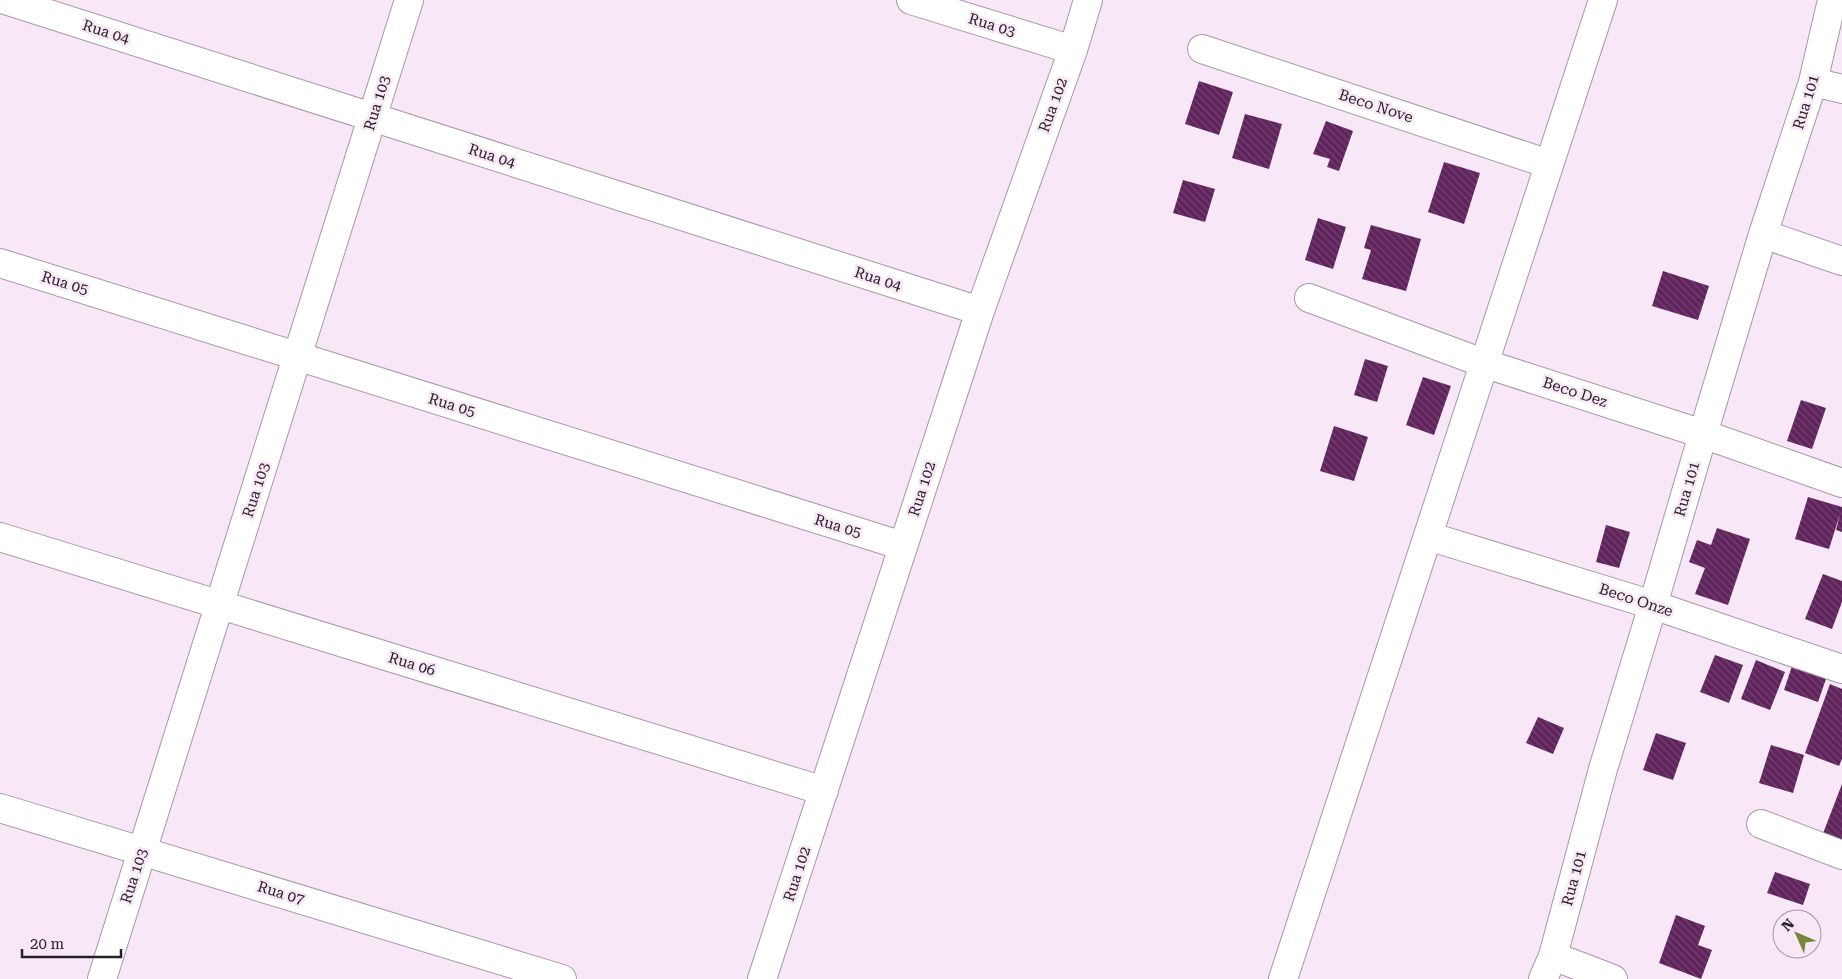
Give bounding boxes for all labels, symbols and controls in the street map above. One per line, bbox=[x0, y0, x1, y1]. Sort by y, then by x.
street label: Rua 03 bbox=[966, 9, 1018, 41]
street label: Rua 04 bbox=[80, 16, 132, 48]
street label: Rua 101 bbox=[1789, 72, 1823, 132]
street label: Rua 103 bbox=[360, 73, 394, 133]
street label: Rua 102 bbox=[1035, 75, 1071, 135]
street label: Beco Nove bbox=[1337, 86, 1415, 126]
street label: Rua 04 bbox=[466, 140, 518, 172]
street label: Rua 04 bbox=[852, 263, 904, 295]
street label: Rua 05 bbox=[39, 267, 91, 299]
street label: Beco Dez bbox=[1540, 373, 1610, 411]
street label: Rua 05 bbox=[426, 389, 478, 421]
street label: Rua 102 bbox=[905, 459, 939, 519]
street label: Rua 101 bbox=[1671, 459, 1703, 519]
street label: Rua 103 bbox=[239, 460, 273, 520]
street label: Rua 05 bbox=[812, 510, 864, 542]
street label: Beco Onze bbox=[1597, 580, 1675, 620]
street label: Rua 06 bbox=[386, 648, 438, 680]
street label: Rua 102 bbox=[780, 844, 814, 904]
street label: Rua 103 bbox=[117, 846, 151, 906]
street label: Rua 101 bbox=[1558, 848, 1590, 908]
street label: Rua 07 bbox=[255, 877, 307, 909]
north arrow bbox=[1772, 909, 1822, 959]
text: N bbox=[1778, 915, 1797, 934]
scale bar bbox=[22, 926, 121, 958]
text: 20 m bbox=[30, 935, 65, 953]

